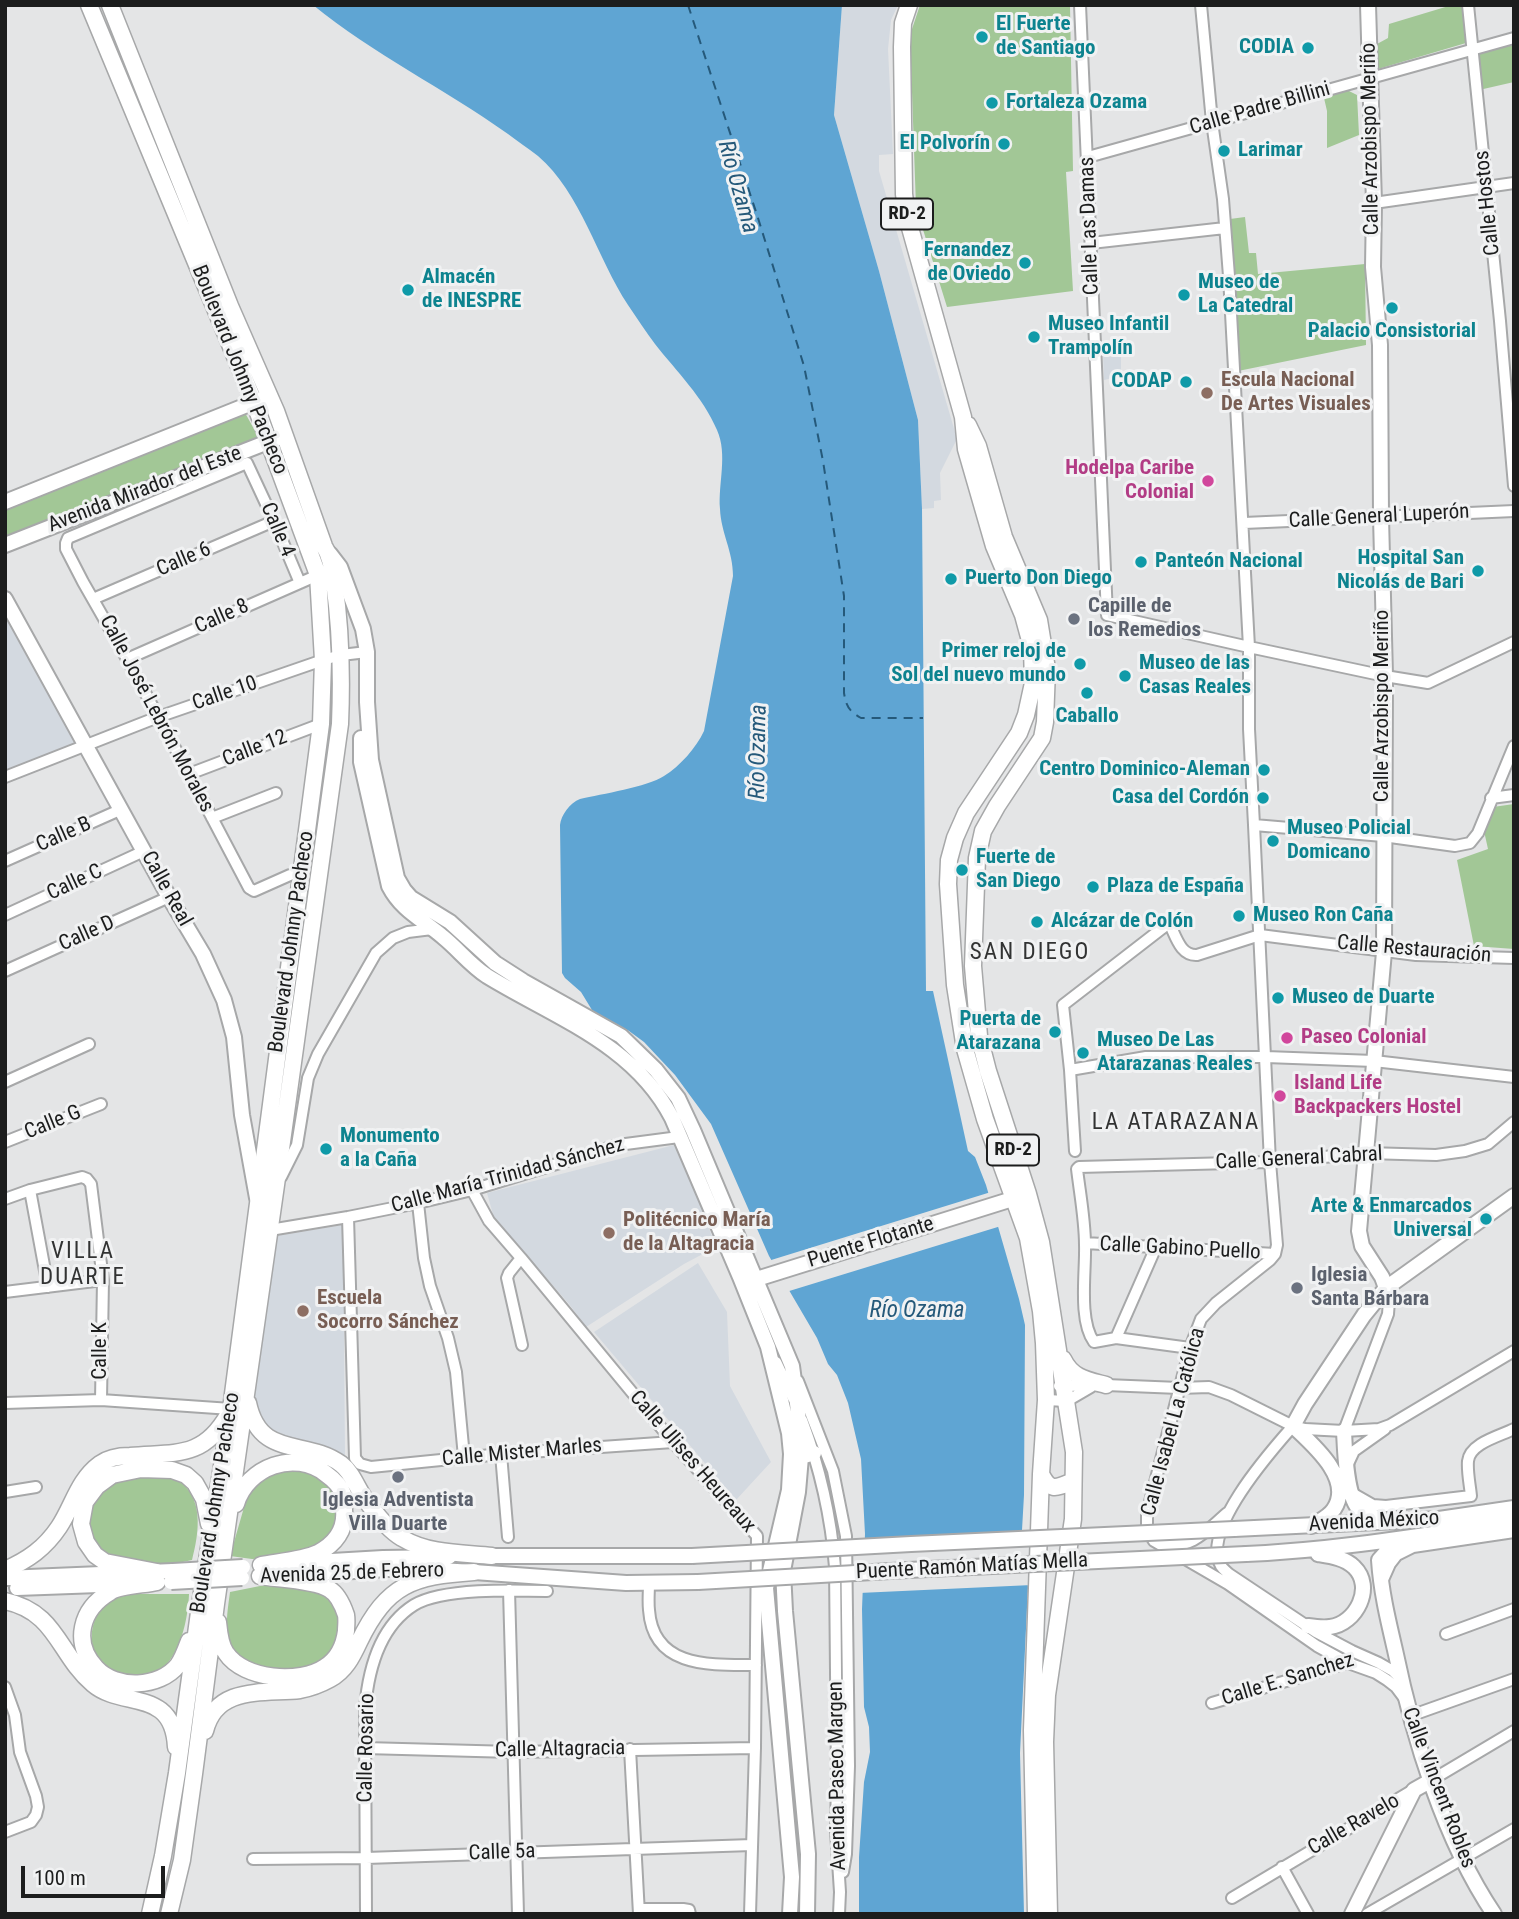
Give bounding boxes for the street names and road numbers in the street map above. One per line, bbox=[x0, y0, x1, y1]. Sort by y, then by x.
street label: Calle Arzobispo Meriño bbox=[1357, 43, 1385, 235]
street label: Calle Padre Billini bbox=[1187, 77, 1333, 141]
street label: Calle Hostos bbox=[1470, 149, 1506, 257]
street label: Calle Las Damas bbox=[1075, 157, 1105, 295]
road number: RD-2 bbox=[881, 198, 933, 230]
street label: Boulevard Johnny Pacheco bbox=[185, 262, 293, 478]
street label: Avenida Mirador del Este bbox=[45, 441, 245, 539]
street label: Calle 4 bbox=[254, 499, 300, 561]
street label: Calle General Luperón bbox=[1288, 500, 1470, 534]
street label: Calle 6 bbox=[153, 537, 215, 583]
street label: Calle 8 bbox=[191, 594, 253, 640]
street label: Calle Arzobispo Meriño bbox=[1370, 610, 1396, 802]
street label: Calle José Lebrón Morales bbox=[93, 611, 219, 817]
street label: Calle 10 bbox=[189, 671, 261, 717]
street label: Calle 12 bbox=[219, 725, 291, 773]
street label: Calle B bbox=[33, 812, 95, 858]
street label: Boulevard Johnny Pacheco bbox=[264, 830, 320, 1054]
street label: Calle Real bbox=[135, 847, 197, 931]
street label: Calle C bbox=[43, 859, 107, 907]
street label: Calle D bbox=[55, 911, 119, 957]
street label: Calle Restauración bbox=[1336, 931, 1492, 969]
street label: Calle G bbox=[21, 1100, 85, 1146]
street label: Calle María Trinidad Sánchez bbox=[389, 1133, 627, 1219]
road number: RD-2 bbox=[987, 1134, 1039, 1166]
street label: Calle General Cabral bbox=[1215, 1142, 1383, 1176]
street label: Puente Flotante bbox=[805, 1212, 937, 1274]
street label: Calle Gabino Puello bbox=[1099, 1232, 1261, 1266]
street label: Calle K bbox=[88, 1322, 114, 1380]
street label: Calle Isabel La Católica bbox=[1137, 1325, 1211, 1519]
street label: Calle Ulises Heureaux bbox=[623, 1386, 761, 1538]
street label: Boulevard Johnny Pacheco bbox=[186, 1391, 246, 1615]
street label: Calle Mister Marles bbox=[441, 1433, 603, 1473]
street label: Avenida México bbox=[1308, 1506, 1440, 1538]
street label: Puente Ramón Matías Mella bbox=[855, 1548, 1089, 1586]
street label: Avenida 25 de Febrero bbox=[260, 1558, 444, 1590]
street label: Calle E. Sanchez bbox=[1219, 1648, 1357, 1712]
street label: Avenida Paseo Margen bbox=[824, 1681, 852, 1871]
street label: Calle Rosario bbox=[353, 1693, 381, 1803]
street label: Calle Vincent Robles bbox=[1396, 1704, 1480, 1872]
street label: Calle Altagracia bbox=[495, 1736, 625, 1764]
street label: Calle Ravelo bbox=[1304, 1789, 1404, 1861]
street label: Calle 5a bbox=[468, 1839, 536, 1867]

